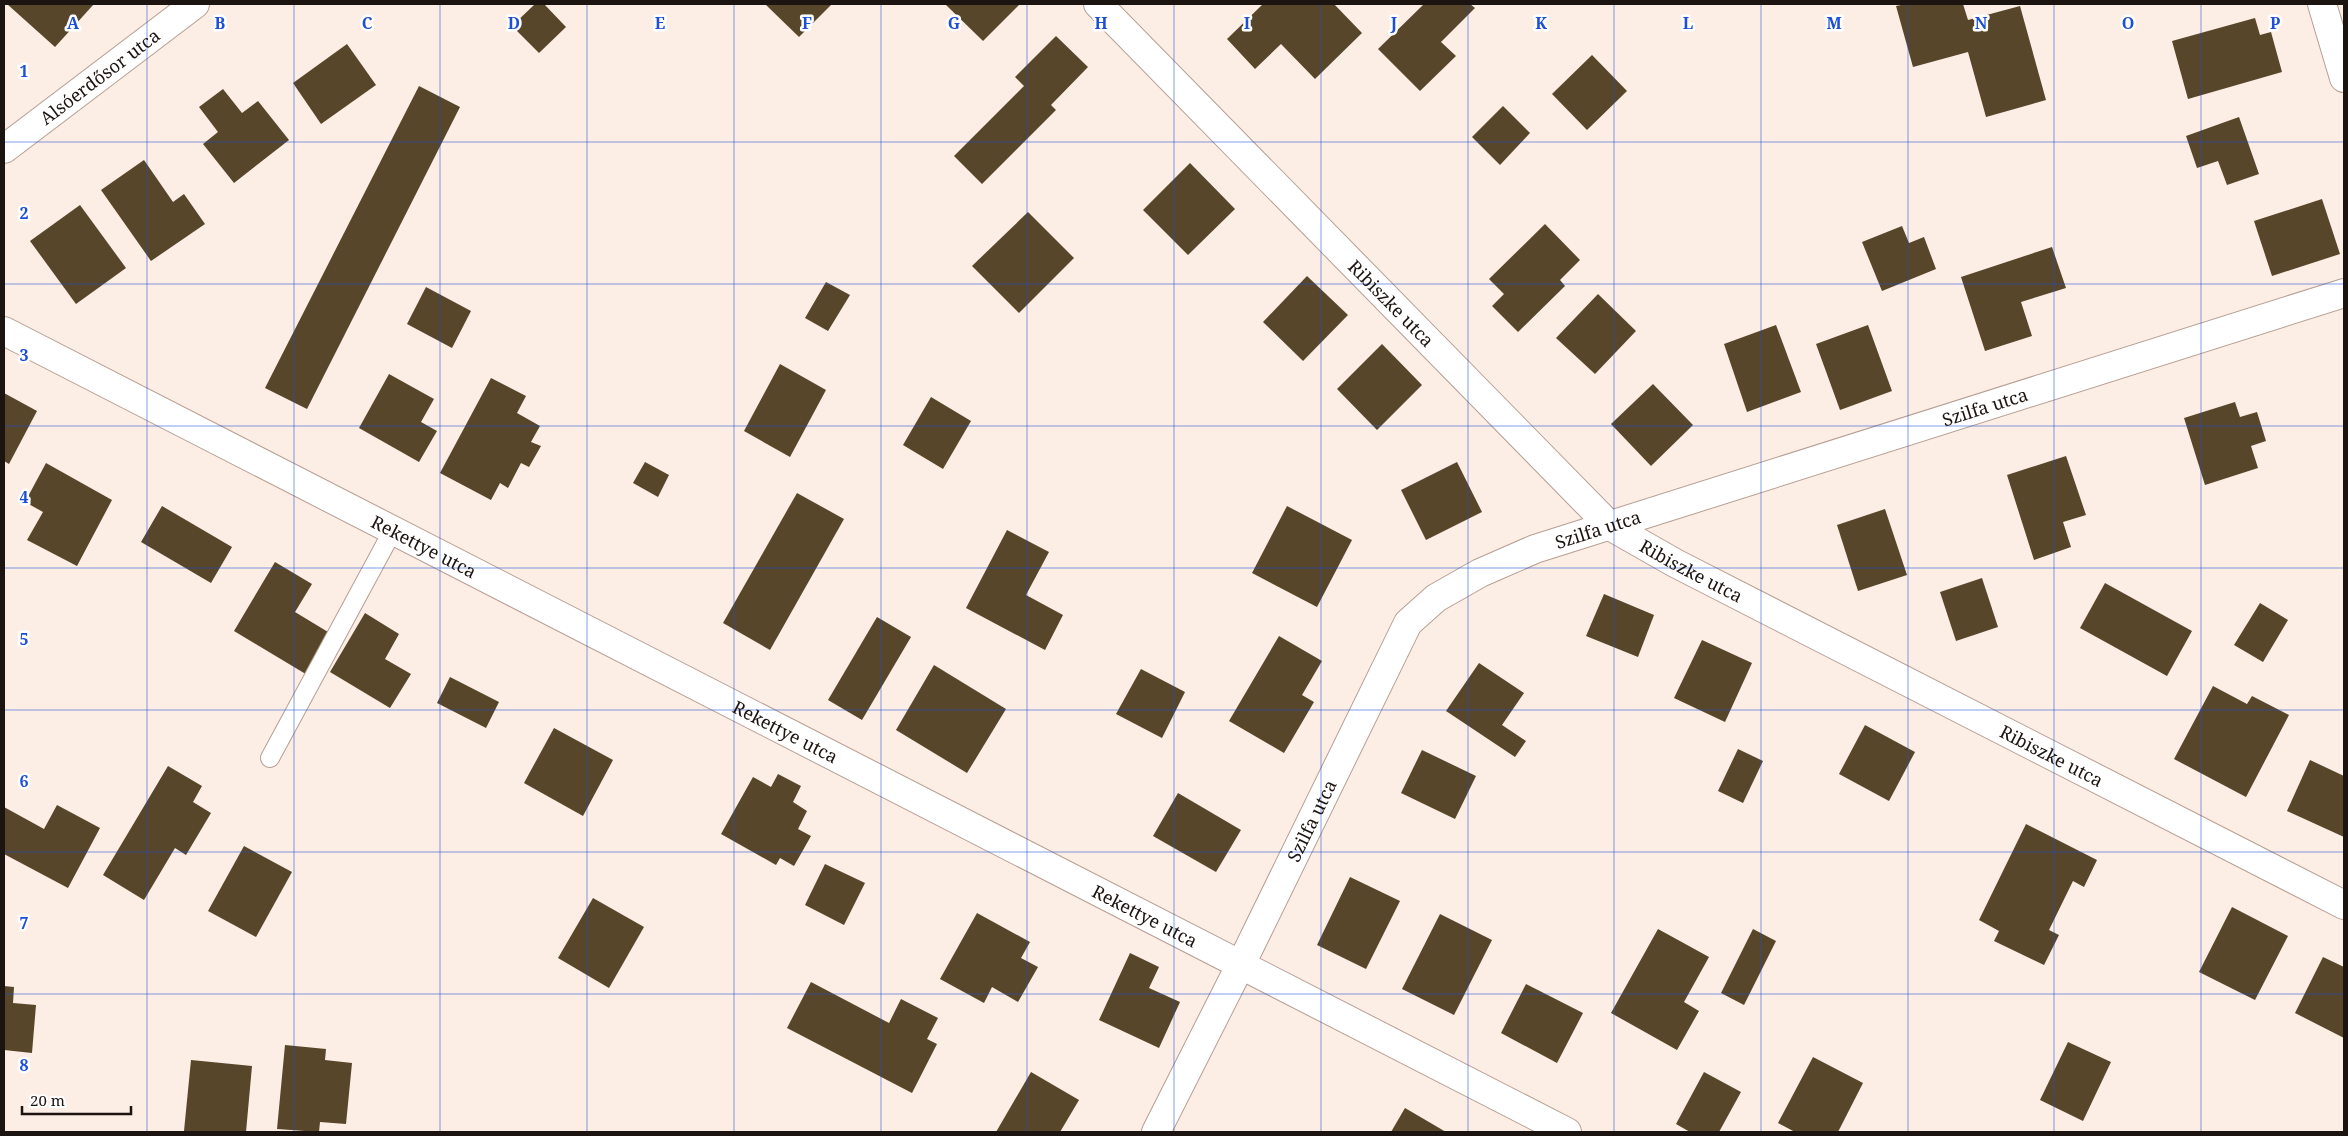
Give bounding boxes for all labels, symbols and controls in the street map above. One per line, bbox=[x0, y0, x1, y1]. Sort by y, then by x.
text: B bbox=[215, 12, 226, 34]
text: C bbox=[362, 12, 373, 34]
text: D bbox=[508, 12, 520, 34]
text: E bbox=[655, 12, 665, 34]
text: F bbox=[802, 12, 812, 34]
text: G bbox=[948, 12, 960, 34]
text: H bbox=[1094, 12, 1108, 34]
text: I bbox=[1244, 12, 1250, 34]
text: J bbox=[1390, 12, 1398, 34]
text: K bbox=[1535, 12, 1547, 34]
text: L bbox=[1683, 12, 1693, 34]
text: M bbox=[1826, 12, 1842, 34]
text: N bbox=[1975, 12, 1988, 34]
text: O bbox=[2122, 12, 2134, 34]
text: P bbox=[2270, 12, 2280, 34]
street label: Alsóerdősor utca bbox=[35, 24, 163, 128]
text: 1 bbox=[19, 60, 29, 82]
text: 2 bbox=[19, 202, 29, 224]
street label: Ribiszke utca bbox=[1343, 254, 1440, 352]
text: 3 bbox=[19, 344, 29, 366]
street label: Szilfa utca bbox=[1939, 382, 2031, 431]
text: 4 bbox=[19, 486, 29, 508]
street label: Szilfa utca bbox=[1552, 504, 1644, 554]
street label: Rekettye utca bbox=[367, 509, 481, 583]
street label: Ribiszke utca bbox=[1636, 534, 1747, 608]
text: 5 bbox=[19, 628, 29, 650]
street label: Rekettye utca bbox=[729, 694, 842, 768]
street label: Ribiszke utca bbox=[1996, 719, 2107, 792]
text: 6 bbox=[19, 770, 29, 792]
street label: Szilfa utca bbox=[1281, 776, 1342, 866]
street label: Rekettye utca bbox=[1088, 879, 1202, 953]
text: 7 bbox=[19, 912, 29, 934]
text: 8 bbox=[19, 1054, 29, 1076]
scale bar bbox=[22, 1084, 131, 1116]
text: 20 m bbox=[30, 1090, 65, 1110]

